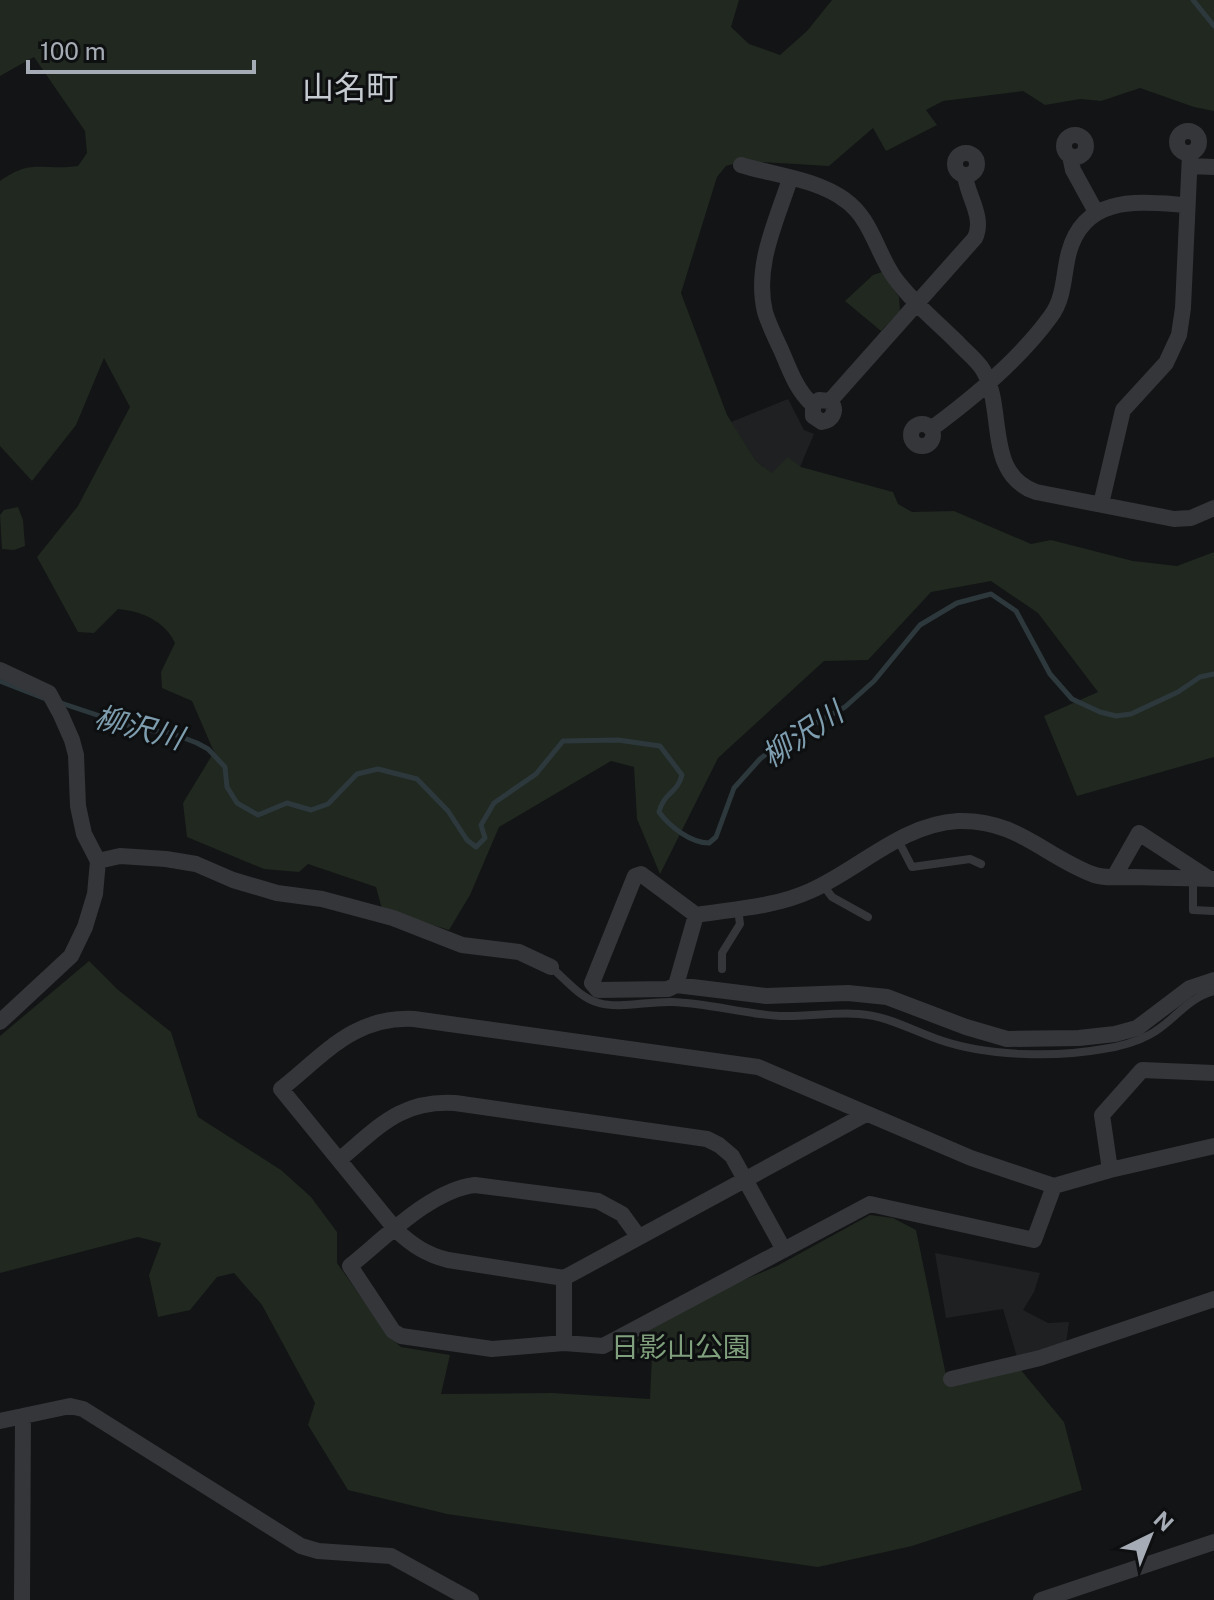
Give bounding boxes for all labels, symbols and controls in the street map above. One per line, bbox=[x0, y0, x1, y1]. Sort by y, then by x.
scale bar bbox=[28, 24, 254, 74]
text: 100 m bbox=[40, 37, 106, 65]
district label: 山名町 bbox=[302, 69, 398, 106]
water label: 柳沢川 bbox=[755, 692, 852, 774]
water label: 柳沢川 bbox=[91, 698, 190, 757]
park label: 日影山公園 bbox=[611, 1330, 751, 1363]
north arrow bbox=[1110, 1496, 1190, 1576]
text: N bbox=[1148, 1506, 1179, 1537]

